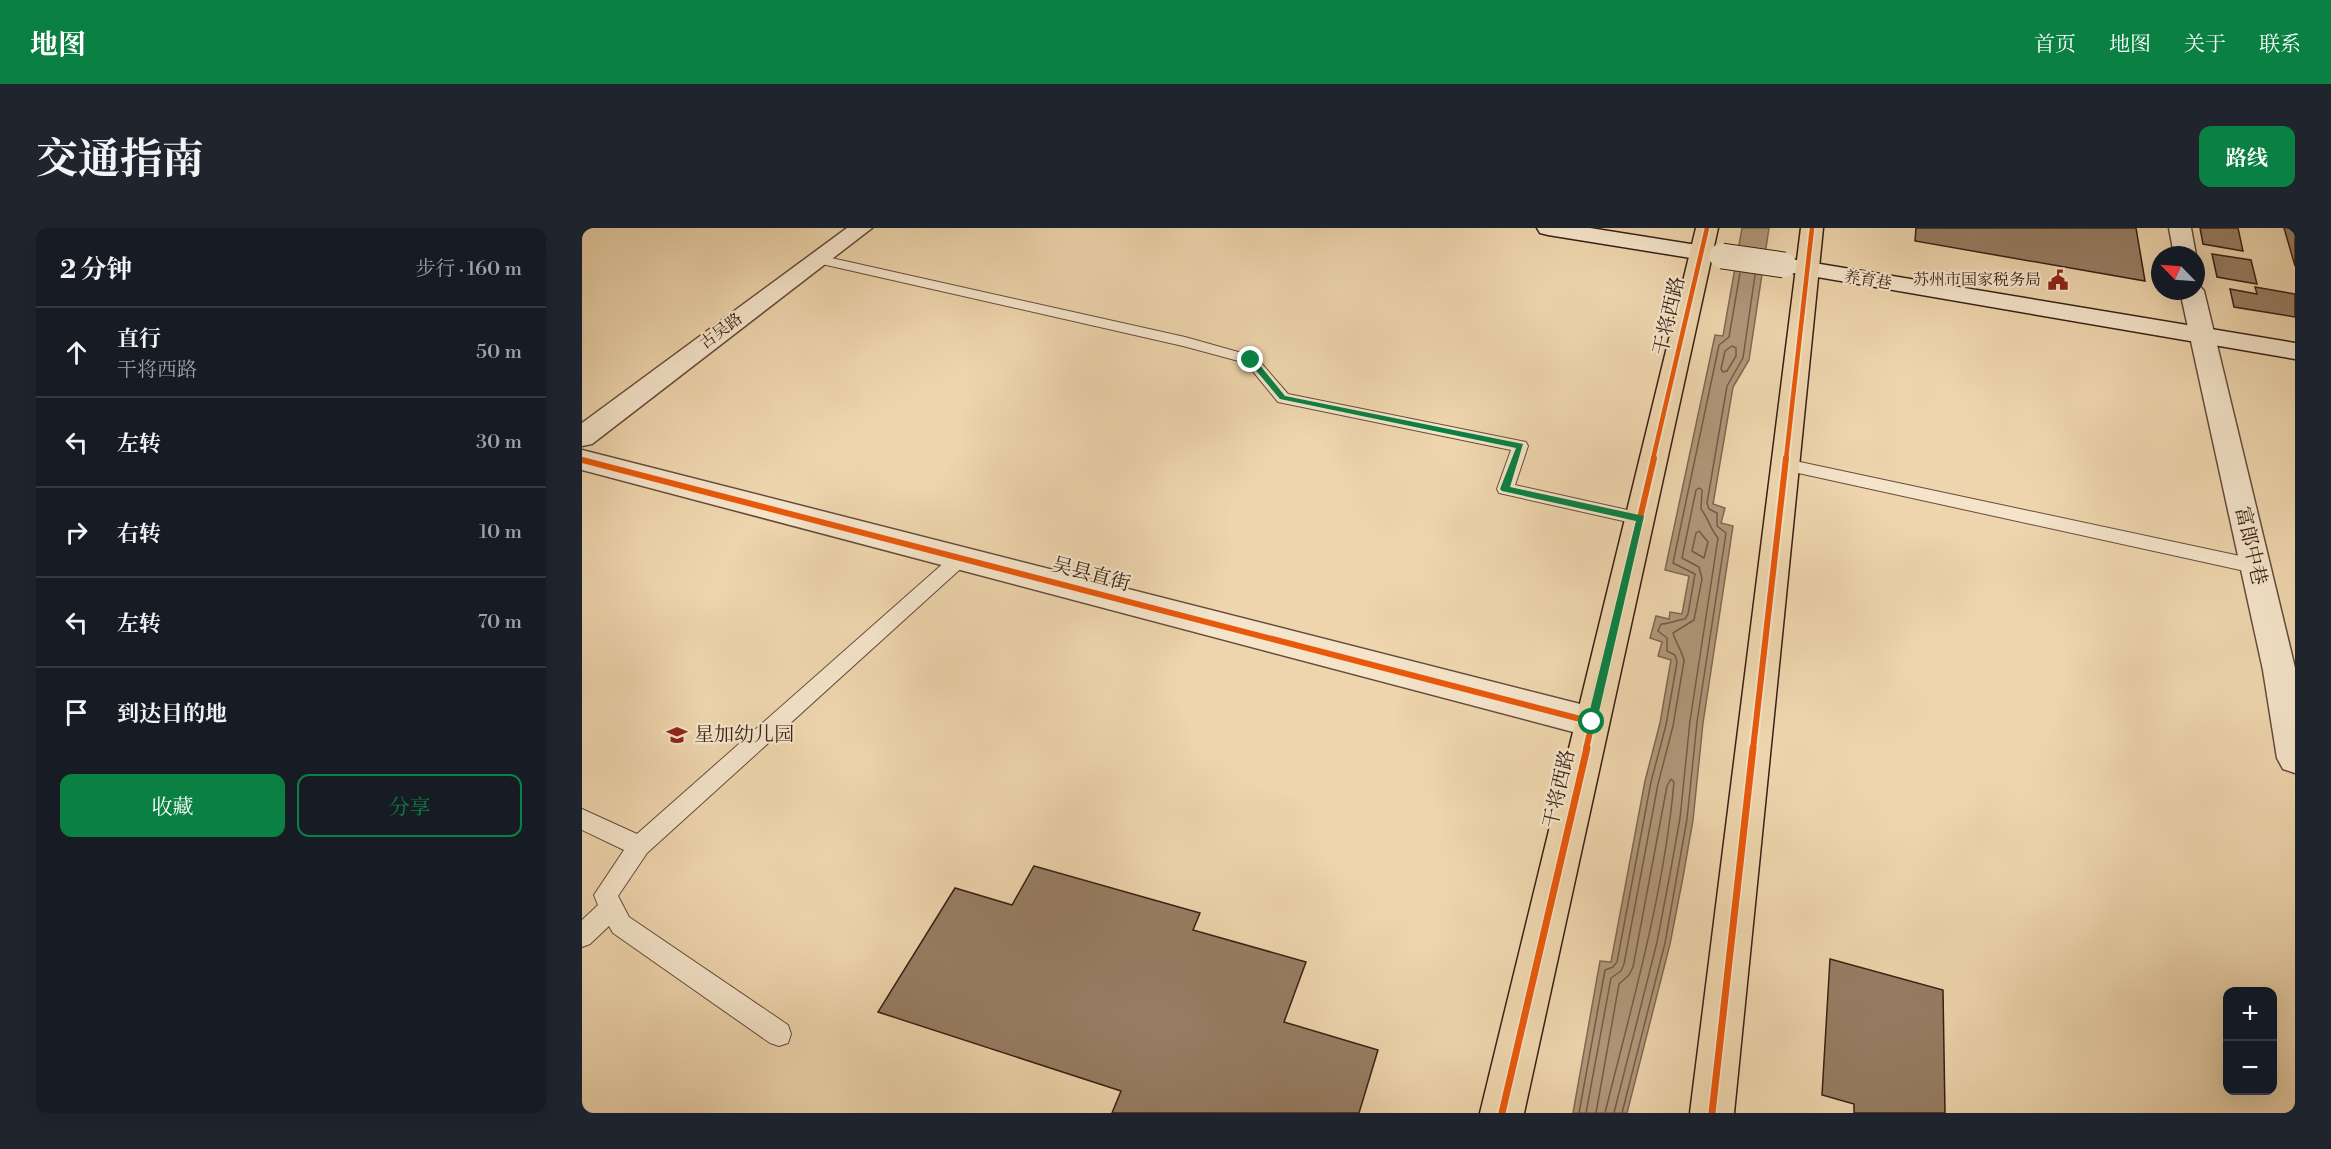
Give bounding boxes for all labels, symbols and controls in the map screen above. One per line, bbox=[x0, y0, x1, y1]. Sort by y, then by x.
text: 地图 bbox=[30, 28, 86, 63]
text: 首页 bbox=[2034, 32, 2076, 58]
text: 地图 bbox=[2109, 32, 2151, 58]
text: 关于 bbox=[2184, 32, 2226, 58]
text: 联系 bbox=[2259, 32, 2301, 58]
button: 路线 bbox=[2199, 126, 2295, 187]
text: 交通指南 bbox=[36, 134, 204, 187]
north arrow bbox=[2151, 246, 2205, 300]
text: 2 分钟 bbox=[60, 254, 132, 286]
text: 步行 · 160 m bbox=[416, 257, 522, 282]
street label: 养育巷 bbox=[1843, 266, 1893, 294]
public building icon: 苏州市国家税务局 bbox=[2046, 268, 2070, 292]
place label: 苏州市国家税务局 bbox=[1913, 270, 2041, 290]
street label: 干将西路 bbox=[1649, 274, 1691, 358]
street label: 古吴路 bbox=[696, 309, 746, 353]
text: 直行 bbox=[117, 326, 161, 353]
icon: ahead bbox=[60, 336, 93, 369]
text: 50 m bbox=[476, 340, 522, 365]
route end bbox=[1237, 346, 1263, 372]
text: 干将西路 bbox=[117, 358, 197, 383]
icon: left bbox=[60, 426, 93, 459]
text: 30 m bbox=[476, 430, 522, 455]
text: 左转 bbox=[117, 431, 161, 458]
street label: 富郎中巷 bbox=[2229, 504, 2271, 588]
icon: right bbox=[60, 516, 93, 549]
text: 10 m bbox=[479, 520, 522, 545]
text: 右转 bbox=[117, 521, 161, 548]
street label: 吴县直街 bbox=[1049, 553, 1133, 597]
icon: left bbox=[60, 606, 93, 639]
text: 70 m bbox=[478, 610, 522, 635]
text: 左转 bbox=[117, 611, 161, 638]
icon: arrive bbox=[60, 696, 93, 729]
text: 到达目的地 bbox=[117, 701, 227, 728]
route start bbox=[1578, 708, 1604, 734]
school or university icon: 星加幼儿园 bbox=[665, 723, 689, 747]
place label: 星加幼儿园 bbox=[694, 723, 794, 748]
street label: 干将西路 bbox=[1539, 747, 1581, 831]
button: 收藏 bbox=[60, 774, 285, 837]
button: 分享 bbox=[297, 774, 522, 837]
map controls bbox=[2223, 987, 2277, 1095]
button: + bbox=[2223, 987, 2277, 1041]
button: − bbox=[2223, 1041, 2277, 1095]

